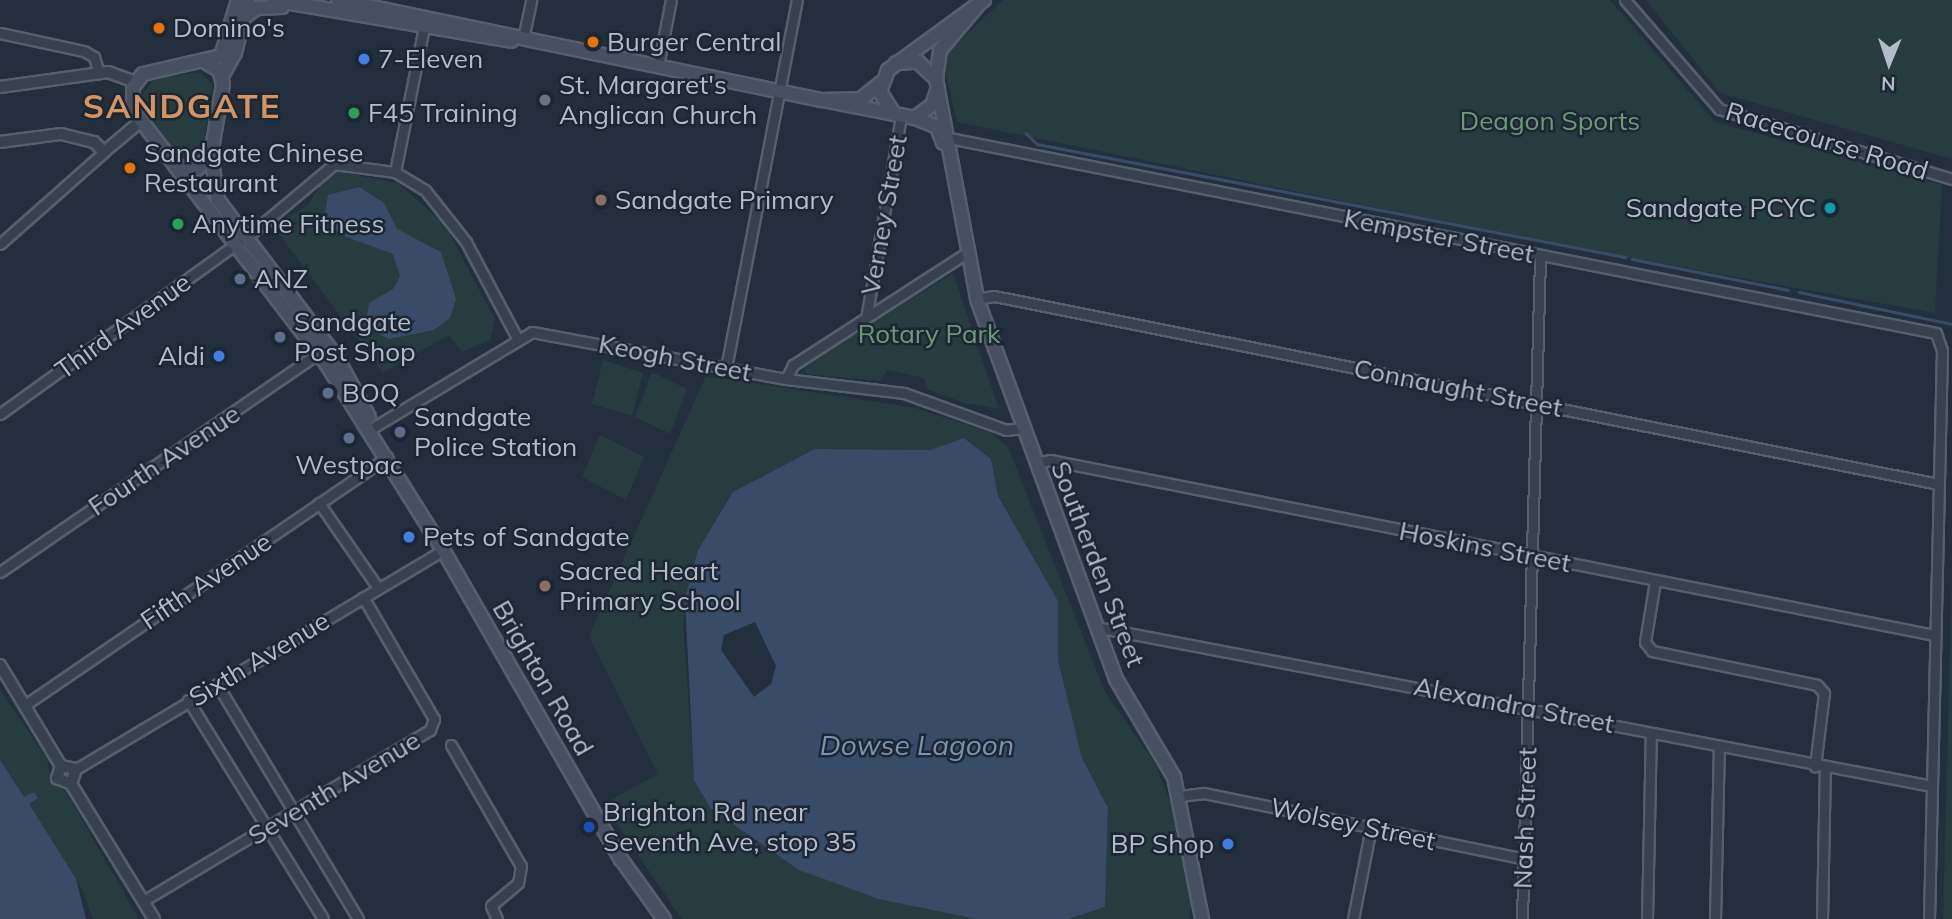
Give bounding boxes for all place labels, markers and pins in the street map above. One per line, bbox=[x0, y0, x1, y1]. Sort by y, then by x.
place label: Domino's bbox=[173, 12, 285, 44]
marker: Domino's bbox=[151, 20, 167, 36]
place label: Burger Central bbox=[607, 26, 781, 58]
marker: Burger Central bbox=[585, 34, 601, 50]
place label: 7-Eleven bbox=[378, 43, 483, 75]
marker: 7-Eleven bbox=[356, 51, 372, 67]
place label: St. Margaret's Anglican Church bbox=[559, 69, 757, 130]
marker: St. Margaret's Anglican Church bbox=[537, 92, 553, 108]
place label: F45 Training bbox=[368, 97, 518, 129]
marker: F45 Training bbox=[346, 105, 362, 121]
place label: Sandgate Chinese Restaurant bbox=[144, 137, 363, 198]
marker: Sandgate Chinese Restaurant bbox=[122, 160, 138, 176]
place label: Sandgate Primary bbox=[615, 184, 834, 216]
marker: Sandgate Primary bbox=[593, 192, 609, 208]
place label: Sandgate PCYC bbox=[1626, 192, 1816, 224]
marker: Sandgate PCYC bbox=[1822, 200, 1838, 216]
place label: Anytime Fitness bbox=[192, 208, 384, 240]
marker: Anytime Fitness bbox=[170, 216, 186, 232]
place label: ANZ bbox=[254, 263, 308, 295]
marker: ANZ bbox=[232, 271, 248, 287]
place label: Sandgate Post Shop bbox=[294, 306, 416, 368]
marker: Sandgate Post Shop bbox=[272, 329, 288, 345]
place label: Aldi bbox=[158, 340, 205, 372]
marker: Aldi bbox=[211, 348, 227, 364]
place label: BOQ bbox=[342, 377, 400, 409]
marker: BOQ bbox=[320, 385, 336, 401]
place label: Sandgate Police Station bbox=[414, 401, 577, 462]
marker: Sandgate Police Station bbox=[392, 424, 408, 440]
marker: Westpac bbox=[341, 430, 357, 446]
place label: Westpac bbox=[295, 449, 403, 481]
place label: Pets of Sandgate bbox=[423, 521, 630, 553]
marker: Pets of Sandgate bbox=[401, 529, 417, 545]
place label: Sacred Heart Primary School bbox=[559, 555, 741, 616]
marker: Sacred Heart Primary School bbox=[537, 578, 553, 594]
place label: Brighton Rd near Seventh Ave, stop 35 bbox=[603, 796, 856, 858]
marker: Brighton Rd near Seventh Ave, stop 35 bbox=[581, 819, 597, 835]
place label: BP Shop bbox=[1111, 828, 1214, 860]
marker: BP Shop bbox=[1220, 836, 1236, 852]

